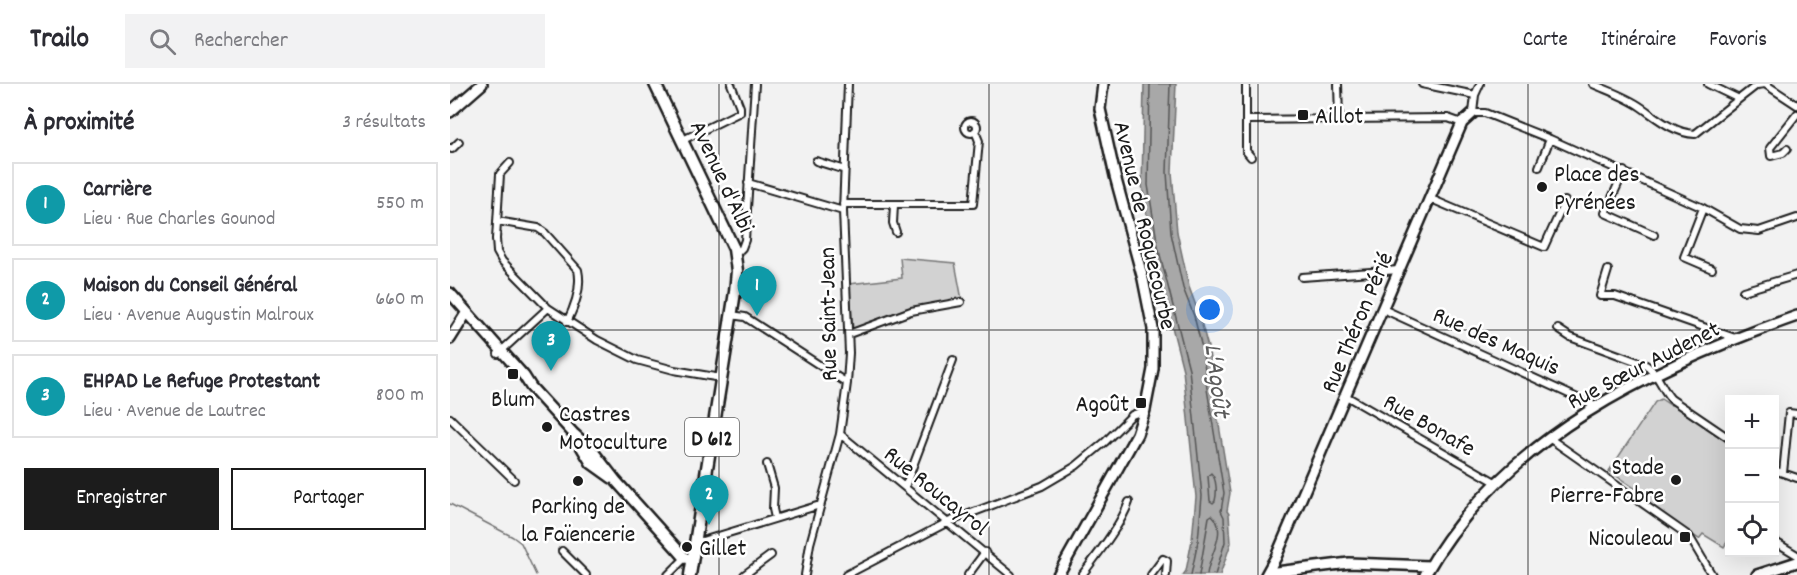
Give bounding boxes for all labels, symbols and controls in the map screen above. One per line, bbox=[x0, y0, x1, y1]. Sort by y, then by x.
search box bbox=[125, 14, 545, 68]
text: Trailo bbox=[30, 21, 89, 61]
icon: search bbox=[146, 25, 179, 58]
text: Rechercher bbox=[194, 26, 288, 57]
text: Carte bbox=[1523, 26, 1568, 56]
text: Itinéraire bbox=[1601, 26, 1676, 56]
text: Favoris bbox=[1709, 26, 1767, 56]
place label: Aillot bbox=[1315, 101, 1364, 135]
text: À proximité bbox=[24, 105, 134, 142]
marker: Aillot bbox=[1296, 108, 1310, 122]
text: 3 résultats bbox=[342, 109, 426, 137]
street label: Avenue d'Albi bbox=[679, 115, 761, 239]
street label: Avenue de Roquecourbe bbox=[1103, 118, 1184, 333]
place label: Place des Pyrénées bbox=[1554, 159, 1640, 221]
text: Carrière bbox=[83, 175, 152, 206]
marker: Place des Pyrénées bbox=[1535, 180, 1549, 194]
text: 1 bbox=[43, 190, 48, 218]
text: 550 m bbox=[376, 190, 424, 218]
text: Lieu · Rue Charles Gounod bbox=[83, 206, 275, 234]
street label: Rue Saint-Jean bbox=[812, 247, 848, 381]
street label: Rue Théron Périé bbox=[1314, 247, 1404, 399]
pin: 1 bbox=[738, 266, 776, 316]
text: Maison du Conseil Général bbox=[83, 271, 297, 302]
text: 2 bbox=[41, 286, 50, 314]
text: 660 m bbox=[375, 286, 424, 314]
your location bbox=[1195, 295, 1224, 324]
street label: Rue des Maquis bbox=[1427, 299, 1565, 386]
text: Lieu · Avenue Augustin Malroux bbox=[83, 302, 314, 330]
street label: Rue Sœur Audenet bbox=[1562, 313, 1727, 420]
pin: 3 bbox=[532, 322, 570, 371]
water label: L'Agoût bbox=[1193, 342, 1239, 422]
text: EHPAD Le Refuge Protestant bbox=[83, 367, 320, 398]
marker: Blum bbox=[506, 367, 520, 381]
text: 3 bbox=[41, 382, 50, 410]
text: 800 m bbox=[376, 382, 424, 410]
place label: Blum bbox=[491, 384, 535, 418]
street label: Rue Bonafe bbox=[1376, 387, 1481, 467]
place label: Agoût bbox=[1076, 389, 1129, 423]
map controls bbox=[1725, 395, 1779, 557]
button: + bbox=[1725, 395, 1779, 449]
marker: Agoût bbox=[1134, 396, 1148, 410]
text: Lieu · Avenue de Lautrec bbox=[83, 398, 266, 426]
place label: Castres Motoculture bbox=[559, 399, 668, 461]
road number: D 612 bbox=[685, 418, 739, 456]
marker: Castres Motoculture bbox=[540, 420, 554, 434]
street label: Rue Roucayrol bbox=[875, 439, 995, 546]
button: − bbox=[1725, 449, 1779, 503]
place label: Stade Pierre-Fabre bbox=[1550, 452, 1664, 514]
button: Enregistrer bbox=[24, 468, 219, 530]
button: Partager bbox=[231, 468, 426, 530]
marker: Stade Pierre-Fabre bbox=[1669, 473, 1683, 487]
marker: Parking de la Faïencerie bbox=[571, 474, 585, 488]
pin: 2 bbox=[690, 476, 728, 525]
place label: Parking de la Faïencerie bbox=[521, 491, 635, 553]
button: locate bbox=[1725, 503, 1779, 557]
place label: Nicouleau bbox=[1588, 523, 1673, 557]
marker: Nicouleau bbox=[1678, 530, 1692, 544]
place label: Gillet bbox=[699, 533, 746, 567]
marker: Gillet bbox=[680, 540, 694, 554]

